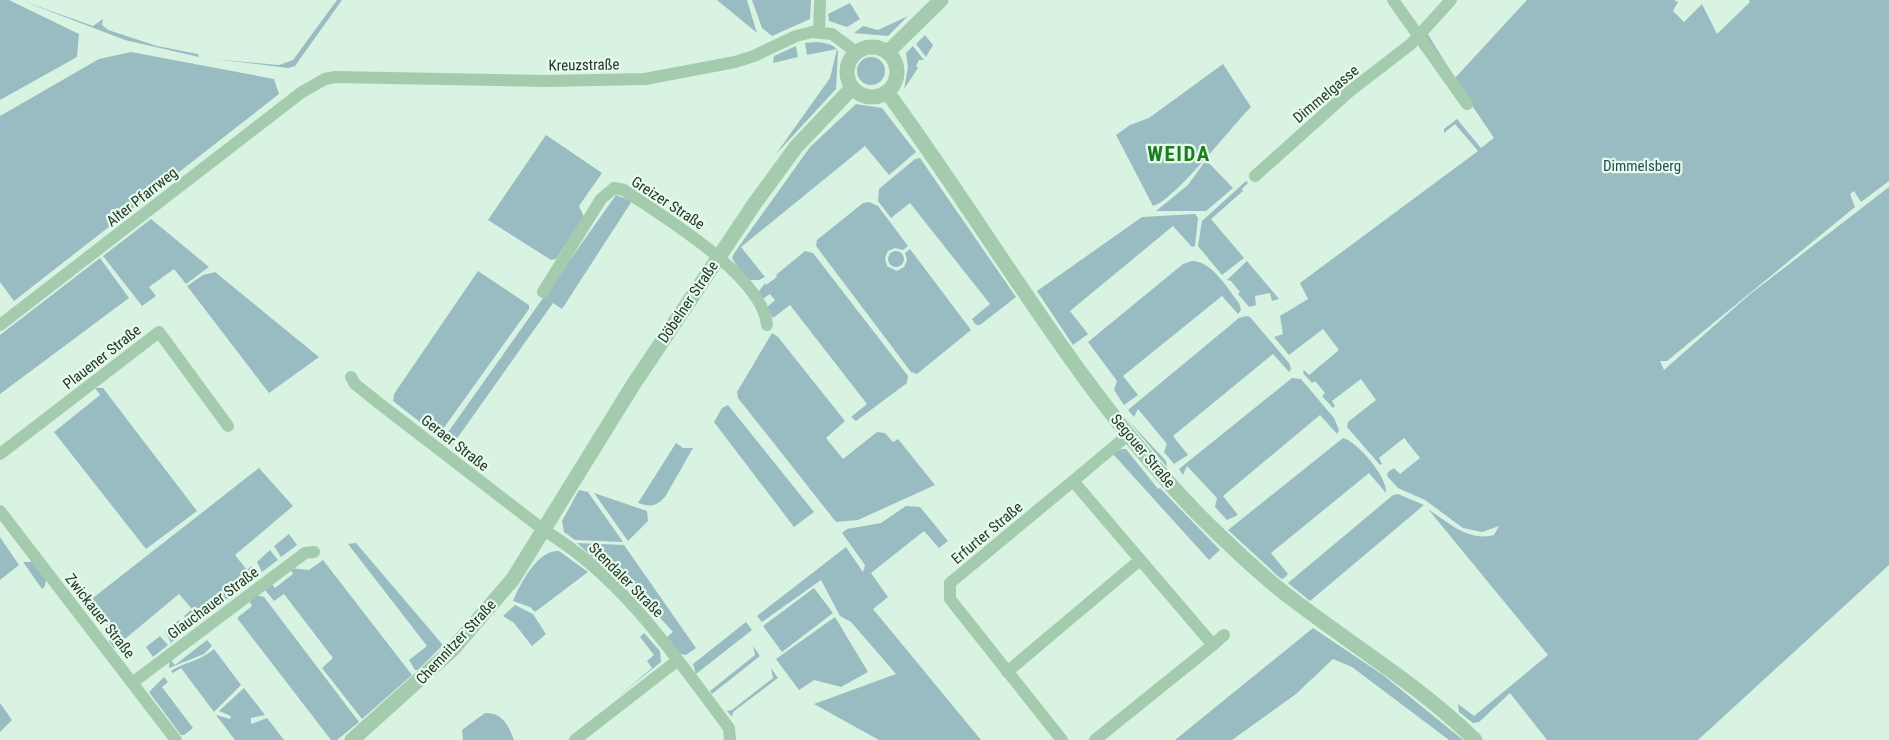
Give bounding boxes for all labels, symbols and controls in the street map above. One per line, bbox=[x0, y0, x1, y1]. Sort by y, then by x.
street label: Kreuzstraße bbox=[548, 55, 620, 75]
street label: Dimmelgasse bbox=[1289, 61, 1363, 127]
district label: WEIDA bbox=[1147, 142, 1211, 166]
park label: Dimmelsberg bbox=[1603, 157, 1681, 175]
street label: Alter Pfarrweg bbox=[103, 164, 181, 230]
street label: Greizer Straße bbox=[628, 173, 708, 233]
street label: Döbelner Straße bbox=[654, 258, 722, 346]
street label: Plauener Straße bbox=[59, 321, 145, 393]
street label: Geraer Straße bbox=[418, 411, 492, 475]
street label: Segouer Straße bbox=[1107, 411, 1179, 491]
street label: Erfurter Straße bbox=[948, 498, 1026, 568]
street label: Stendaler Straße bbox=[585, 539, 667, 621]
street label: Glauchauer Straße bbox=[164, 563, 262, 643]
street label: Zwickauer Straße bbox=[61, 570, 139, 662]
street label: Chemnitzer Straße bbox=[412, 596, 500, 688]

